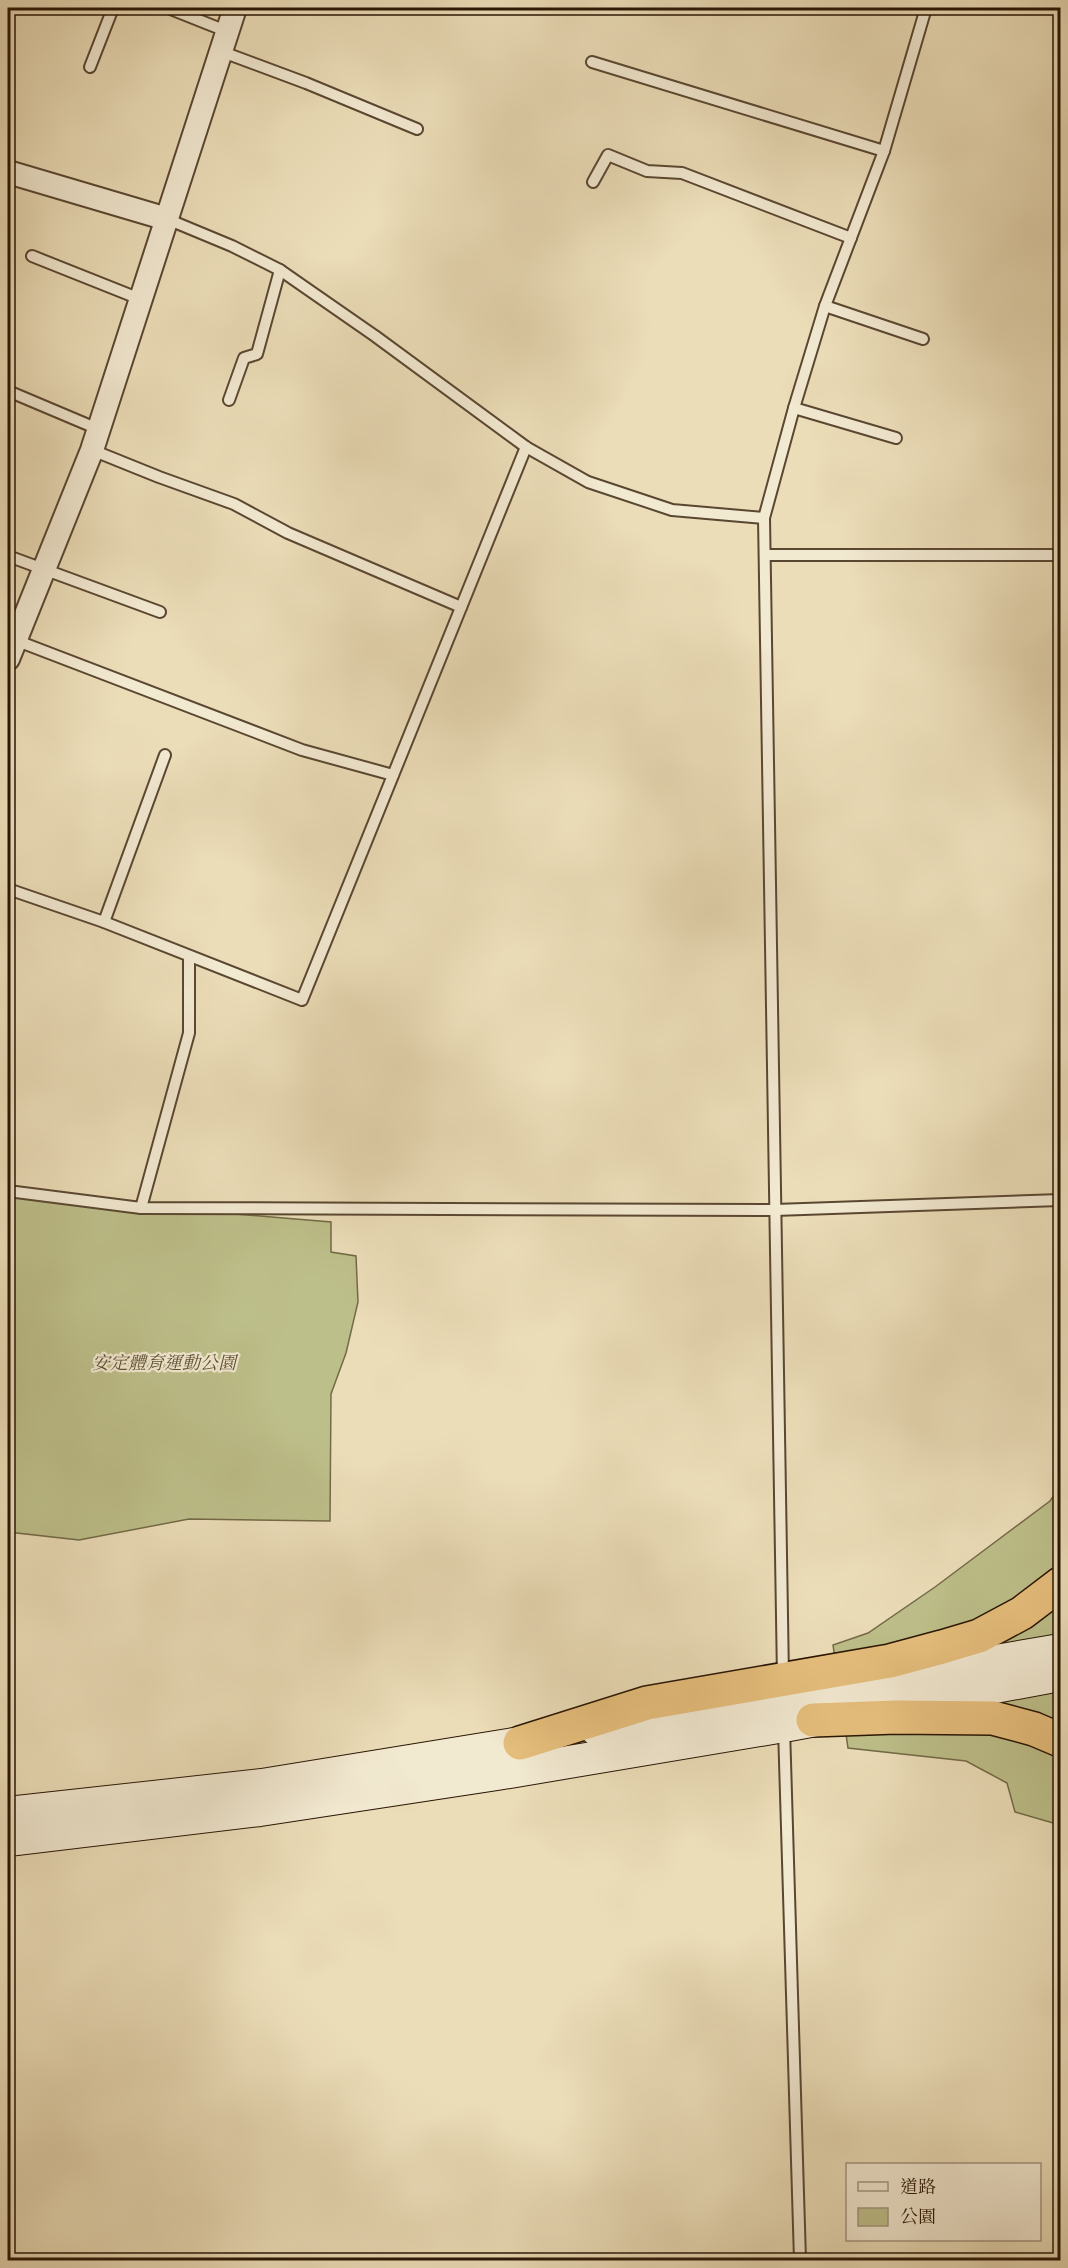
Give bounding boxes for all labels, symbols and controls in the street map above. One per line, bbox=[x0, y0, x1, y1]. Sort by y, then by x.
park label: 安定體育運動公園 bbox=[92, 1351, 239, 1375]
legend bbox=[846, 2163, 1041, 2241]
text: 道路 bbox=[900, 2175, 936, 2199]
text: 公園 bbox=[900, 2205, 936, 2229]

